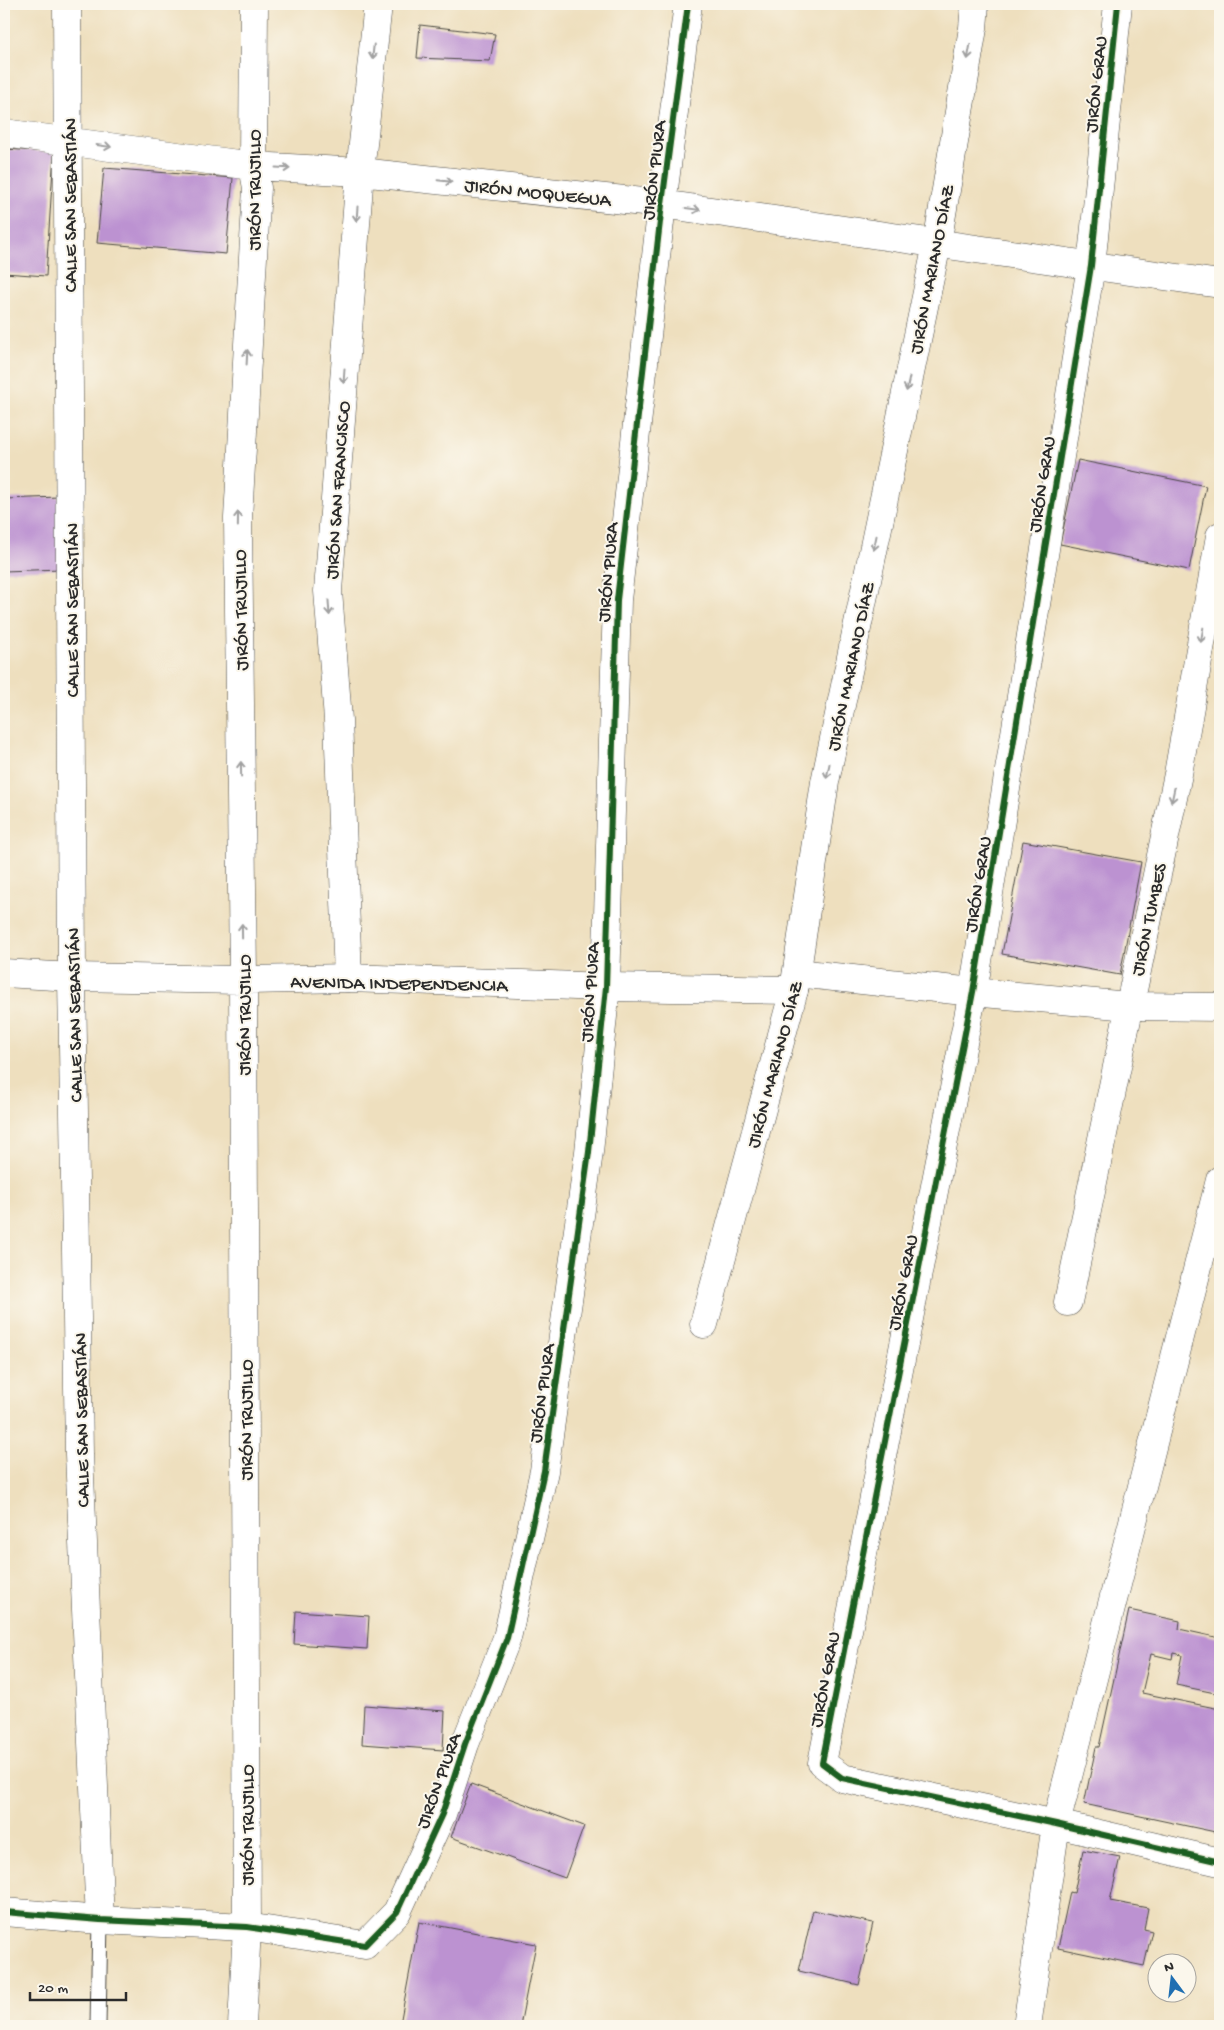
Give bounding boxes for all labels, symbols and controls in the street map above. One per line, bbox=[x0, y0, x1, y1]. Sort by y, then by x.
street label: JIRÓN GRAU bbox=[1081, 35, 1114, 134]
one-way arrow bbox=[368, 44, 378, 60]
one-way arrow bbox=[964, 44, 974, 60]
street label: CALLE SAN SEBASTIÁN bbox=[61, 118, 84, 292]
street label: JIRÓN PIURA bbox=[638, 118, 673, 222]
street label: JIRÓN TRUJILLO bbox=[245, 129, 268, 251]
one-way arrow bbox=[96, 142, 112, 152]
one-way arrow bbox=[274, 163, 290, 172]
street label: JIRÓN MOQUEGUA bbox=[463, 175, 614, 214]
one-way arrow bbox=[436, 176, 452, 186]
street label: JIRÓN MARIANO DÍAZ bbox=[906, 182, 961, 356]
one-way arrow bbox=[685, 204, 701, 214]
one-way arrow bbox=[352, 206, 361, 222]
one-way arrow bbox=[243, 349, 252, 365]
one-way arrow bbox=[340, 368, 349, 384]
one-way arrow bbox=[903, 375, 912, 391]
street label: JIRÓN SAN FRANCISCO bbox=[322, 400, 357, 580]
street label: JIRÓN GRAU bbox=[1025, 435, 1062, 534]
one-way arrow bbox=[233, 511, 243, 528]
street label: JIRÓN PIURA bbox=[594, 520, 625, 623]
street label: CALLE SAN SEBASTIÁN bbox=[63, 523, 86, 697]
one-way arrow bbox=[870, 535, 879, 551]
street label: JIRÓN TRUJILLO bbox=[230, 549, 255, 671]
street label: JIRÓN MARIANO DÍAZ bbox=[823, 580, 882, 753]
one-way arrow bbox=[325, 599, 334, 615]
one-way arrow bbox=[1197, 627, 1207, 643]
one-way arrow bbox=[236, 761, 245, 777]
one-way arrow bbox=[822, 762, 832, 778]
one-way arrow bbox=[1168, 787, 1177, 803]
street label: JIRÓN GRAU bbox=[961, 835, 998, 934]
street label: JIRÓN TUMBES bbox=[1127, 861, 1174, 978]
one-way arrow bbox=[237, 923, 247, 940]
street label: CALLE SAN SEBASTIÁN bbox=[63, 927, 90, 1102]
street label: JIRÓN PIURA bbox=[577, 940, 607, 1043]
street label: JIRÓN TRUJILLO bbox=[235, 954, 258, 1076]
street label: AVENIDA INDEPENDENCIA bbox=[290, 972, 510, 999]
street label: JIRÓN MARIANO DÍAZ bbox=[743, 978, 810, 1151]
street label: JIRÓN GRAU bbox=[884, 1233, 925, 1332]
street label: CALLE SAN SEBASTIÁN bbox=[70, 1332, 97, 1507]
street label: JIRÓN PIURA bbox=[525, 1341, 562, 1445]
street label: JIRÓN TRUJILLO bbox=[237, 1359, 260, 1481]
street label: JIRÓN GRAU bbox=[806, 1630, 847, 1729]
street label: JIRÓN PIURA bbox=[412, 1729, 469, 1832]
street label: JIRÓN TRUJILLO bbox=[238, 1764, 261, 1886]
north arrow bbox=[1146, 1952, 1196, 2002]
text: N bbox=[1163, 1958, 1176, 1977]
scale bar bbox=[30, 1970, 126, 2002]
text: 20 m bbox=[38, 1980, 68, 1998]

